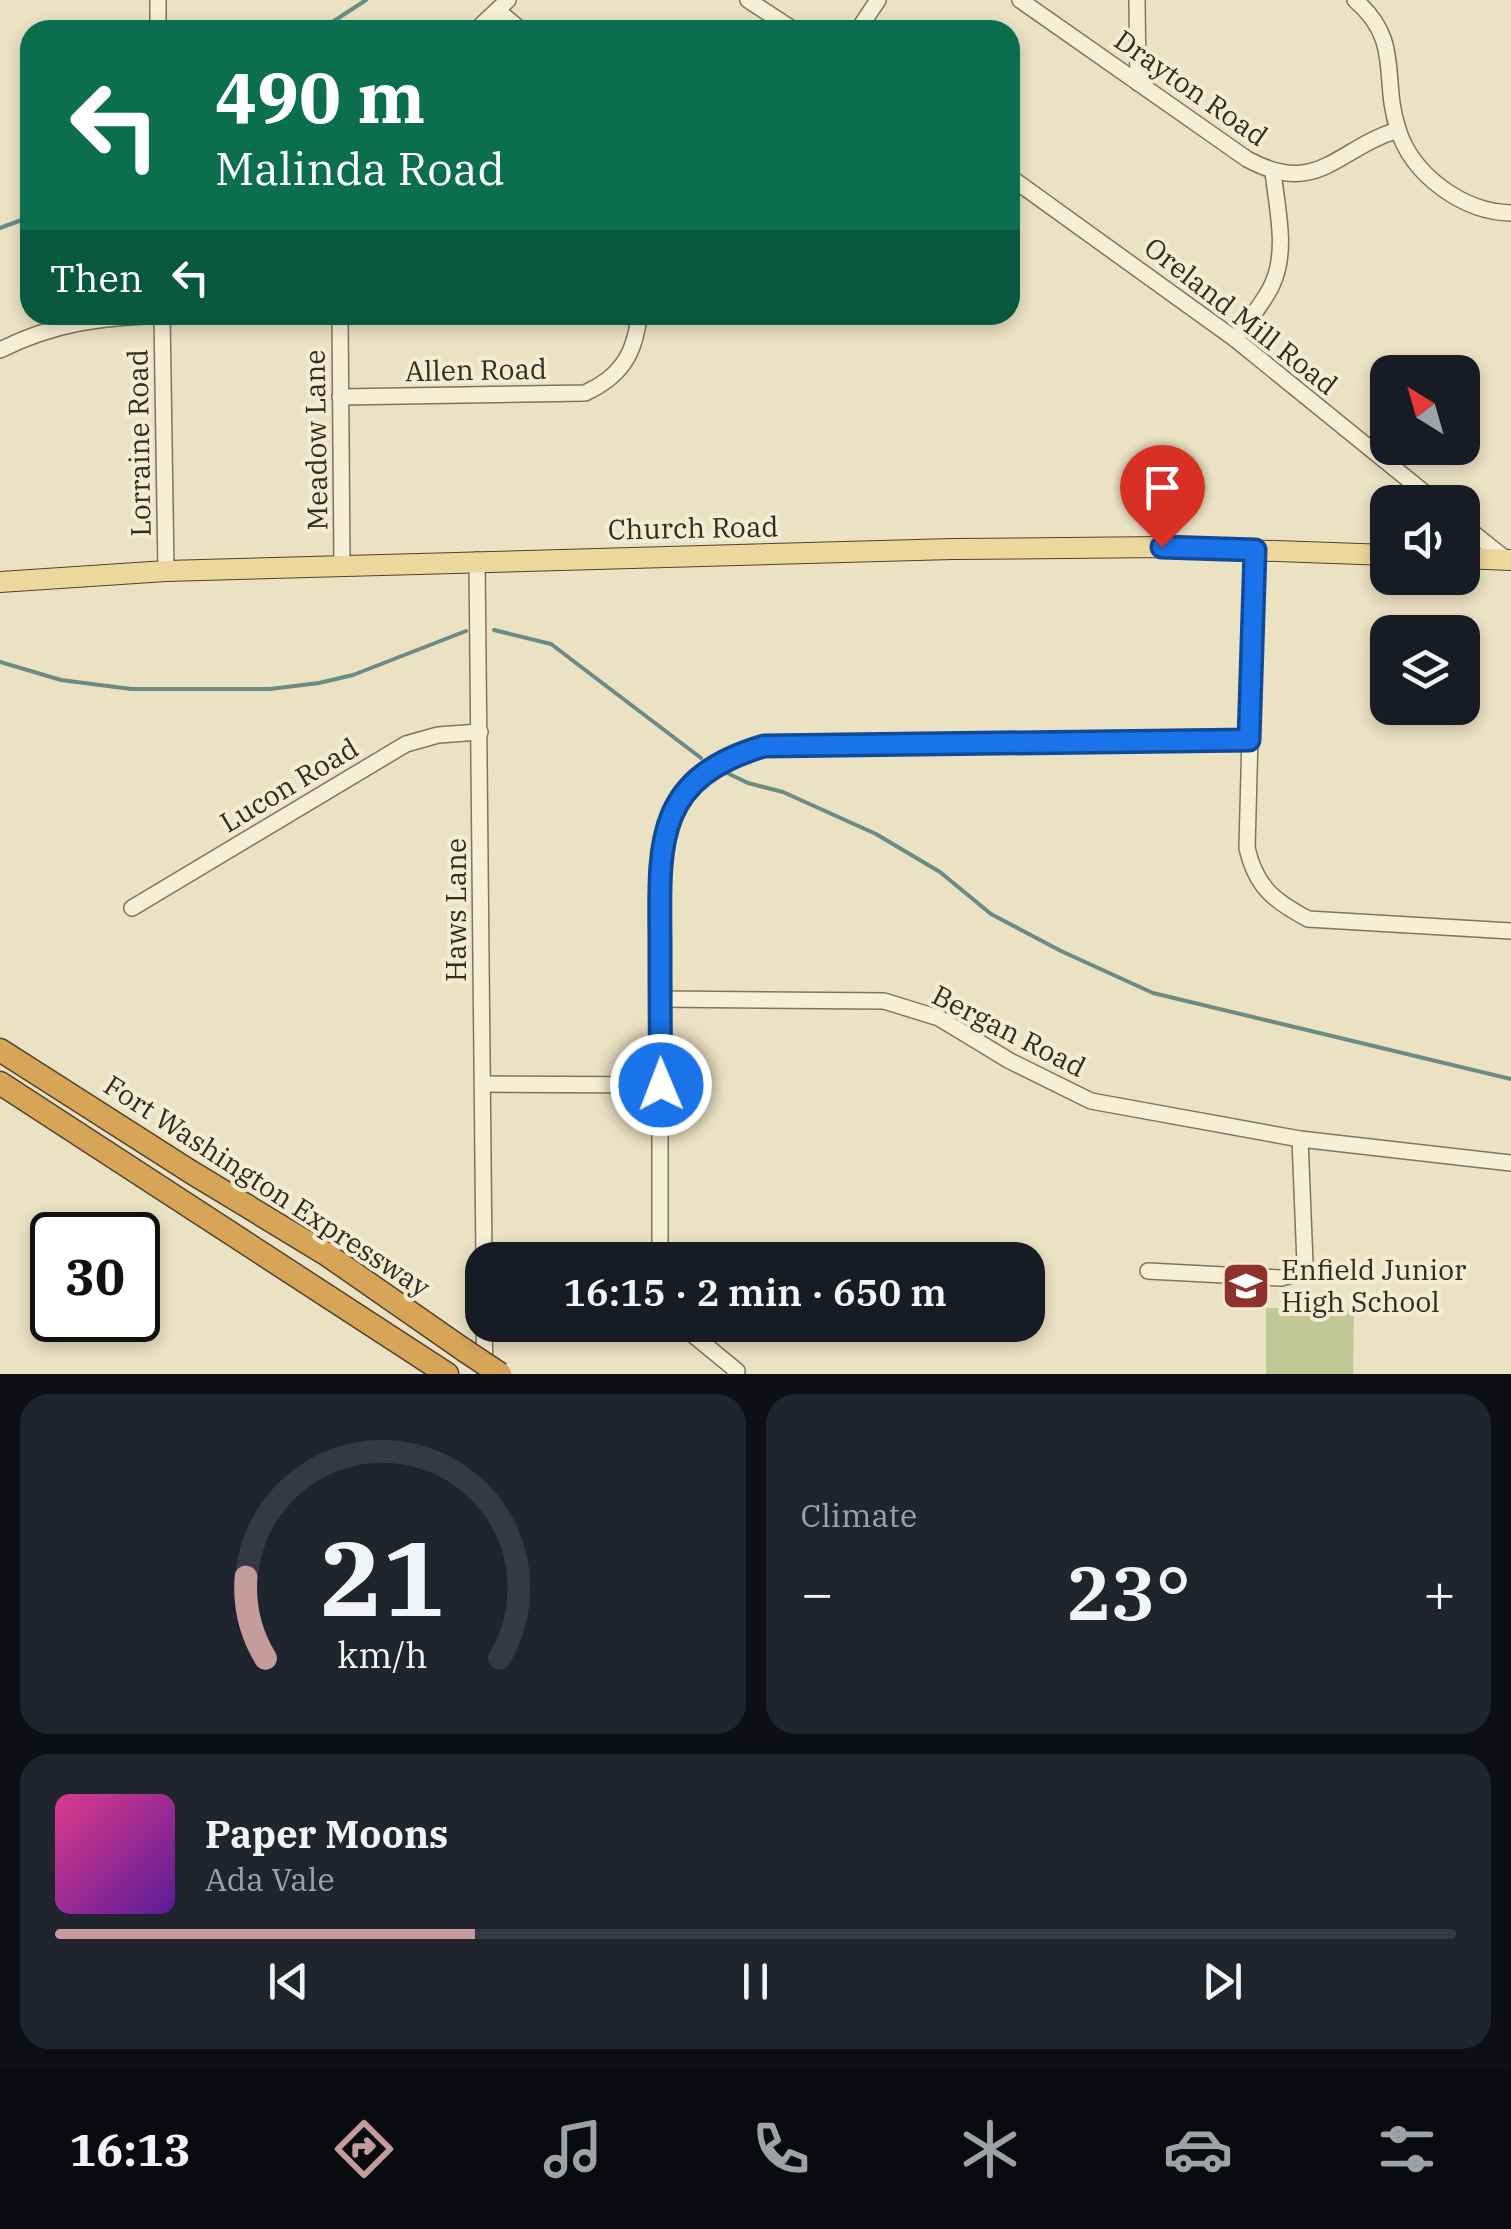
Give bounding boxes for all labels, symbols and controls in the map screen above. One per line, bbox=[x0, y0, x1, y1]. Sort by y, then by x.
street label: Drayton Road bbox=[1107, 21, 1275, 154]
text: 490 m bbox=[215, 51, 425, 142]
icon: left bbox=[50, 60, 180, 190]
text: Malinda Road bbox=[215, 139, 505, 197]
street label: Oreland Mill Road bbox=[1137, 228, 1346, 403]
icon: left bbox=[163, 250, 218, 305]
text: Then bbox=[50, 253, 143, 302]
street label: Lorraine Road bbox=[118, 349, 159, 537]
street label: Meadow Lane bbox=[295, 349, 336, 531]
street label: Allen Road bbox=[405, 350, 547, 389]
north arrow bbox=[1370, 355, 1480, 465]
map controls bbox=[1370, 355, 1480, 725]
pin bbox=[1120, 445, 1205, 548]
icon: arrive bbox=[1135, 460, 1190, 515]
button: sound bbox=[1370, 485, 1480, 595]
street label: Church Road bbox=[607, 508, 779, 547]
button: layers bbox=[1370, 615, 1480, 725]
street label: Lucon Road bbox=[213, 729, 365, 840]
street label: Haws Lane bbox=[437, 838, 474, 982]
street label: Bergan Road bbox=[926, 976, 1092, 1085]
position arrow bbox=[609, 1033, 713, 1137]
street label: Fort Washington Expressway bbox=[97, 1066, 438, 1305]
speed limit sign: 30 bbox=[30, 1212, 160, 1342]
place label: Enfield Junior High School bbox=[1281, 1251, 1467, 1320]
school or university icon: Enfield Junior High School bbox=[1220, 1260, 1272, 1312]
text: 16:15 · 2 min · 650 m bbox=[563, 1267, 947, 1316]
text: Climate bbox=[801, 1494, 917, 1536]
text: 21 bbox=[320, 1509, 445, 1645]
text: 23° bbox=[1066, 1543, 1191, 1641]
text: − bbox=[801, 1557, 834, 1628]
text: + bbox=[1423, 1557, 1456, 1628]
text: km/h bbox=[338, 1631, 428, 1678]
text: Paper Moons bbox=[205, 1809, 448, 1858]
text: Ada Vale bbox=[205, 1858, 335, 1900]
icon: previous bbox=[261, 1954, 316, 2009]
icon: pause bbox=[728, 1954, 783, 2009]
icon: next bbox=[1195, 1954, 1250, 2009]
icon: directions bbox=[329, 2114, 399, 2184]
icon: music bbox=[538, 2114, 608, 2184]
icon: phone bbox=[746, 2114, 816, 2184]
icon: climate bbox=[955, 2114, 1025, 2184]
icon: car bbox=[1163, 2114, 1233, 2184]
icon: filters bbox=[1372, 2114, 1442, 2184]
text: 16:13 bbox=[69, 2120, 191, 2178]

